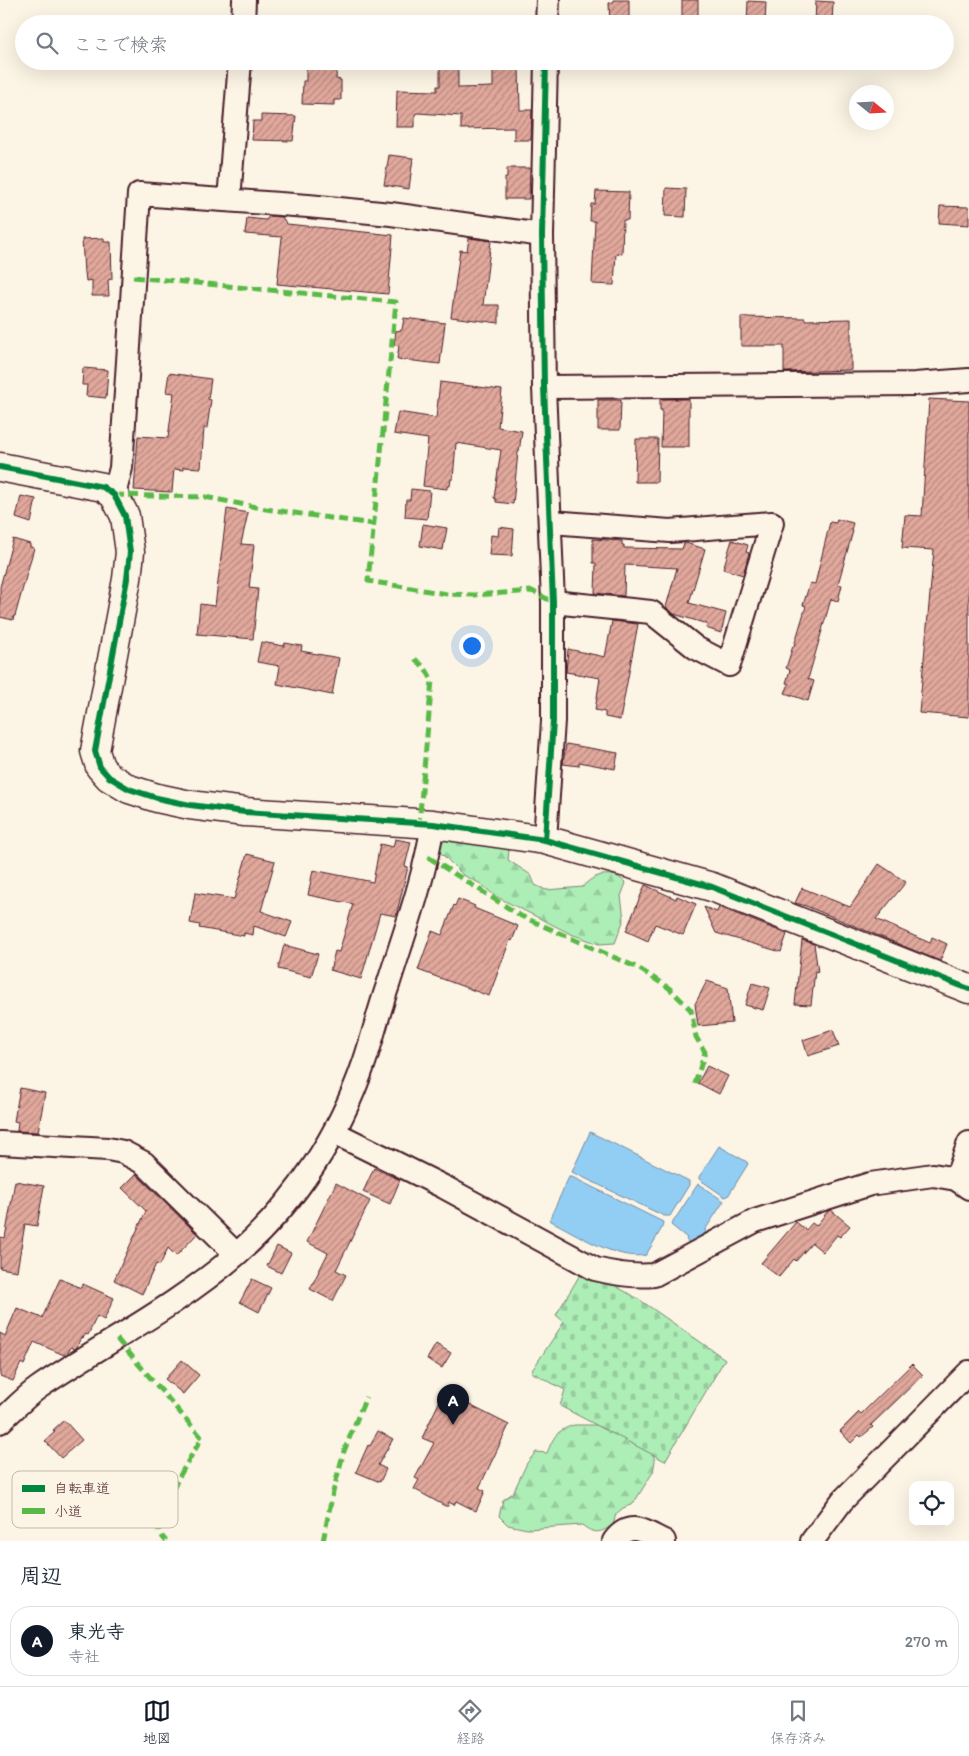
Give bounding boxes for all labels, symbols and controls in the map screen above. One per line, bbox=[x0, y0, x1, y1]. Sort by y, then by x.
search box bbox=[15, 15, 954, 70]
icon: search bbox=[33, 29, 61, 57]
text: ここで検索 bbox=[73, 33, 168, 56]
north arrow bbox=[849, 85, 894, 130]
your location bbox=[459, 633, 485, 659]
pin: A bbox=[437, 1384, 469, 1425]
legend bbox=[12, 1471, 178, 1528]
text: 自転車道 bbox=[54, 1480, 110, 1497]
map controls bbox=[909, 1481, 954, 1526]
button: locate bbox=[909, 1481, 954, 1526]
text: 小道 bbox=[54, 1503, 82, 1520]
text: 周辺 bbox=[20, 1563, 62, 1588]
text: 東光寺 bbox=[68, 1620, 125, 1643]
text: A bbox=[32, 1632, 42, 1651]
text: 270 m bbox=[905, 1632, 948, 1651]
text: 寺社 bbox=[68, 1647, 100, 1666]
tab: 地図 bbox=[143, 1697, 171, 1747]
tab: 経路 bbox=[456, 1697, 484, 1747]
tab: 保存済み bbox=[770, 1697, 826, 1747]

